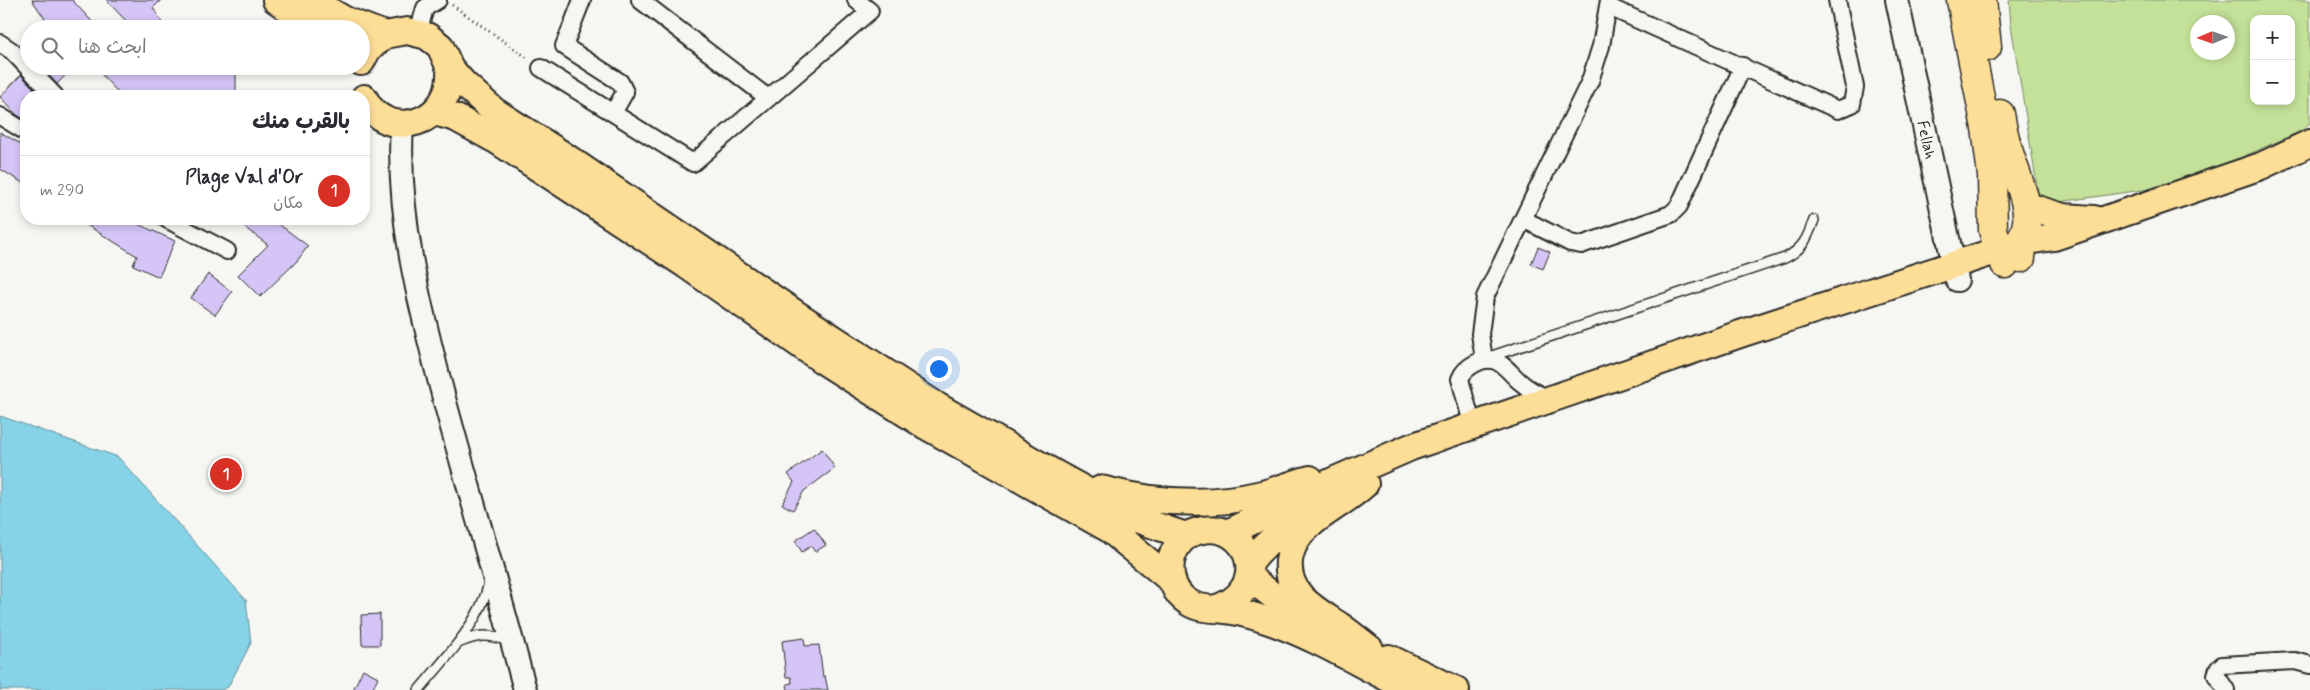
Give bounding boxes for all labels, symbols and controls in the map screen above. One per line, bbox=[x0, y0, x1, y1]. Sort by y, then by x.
north arrow bbox=[2190, 15, 2235, 60]
map controls bbox=[2250, 15, 2295, 105]
button: + bbox=[2250, 15, 2295, 60]
search box bbox=[20, 20, 370, 75]
icon: search bbox=[38, 34, 66, 62]
text: ابحث هنا bbox=[78, 35, 147, 60]
button: − bbox=[2250, 60, 2295, 105]
text: بالقرب منك bbox=[252, 108, 350, 136]
street label: Fellah bbox=[1912, 119, 1940, 161]
text: Plage Val d'Or bbox=[185, 165, 303, 190]
text: 290 m bbox=[40, 180, 84, 201]
text: 1 bbox=[330, 180, 338, 201]
text: مكان bbox=[273, 193, 303, 214]
your location bbox=[926, 356, 952, 382]
pin: 1 bbox=[210, 455, 242, 493]

